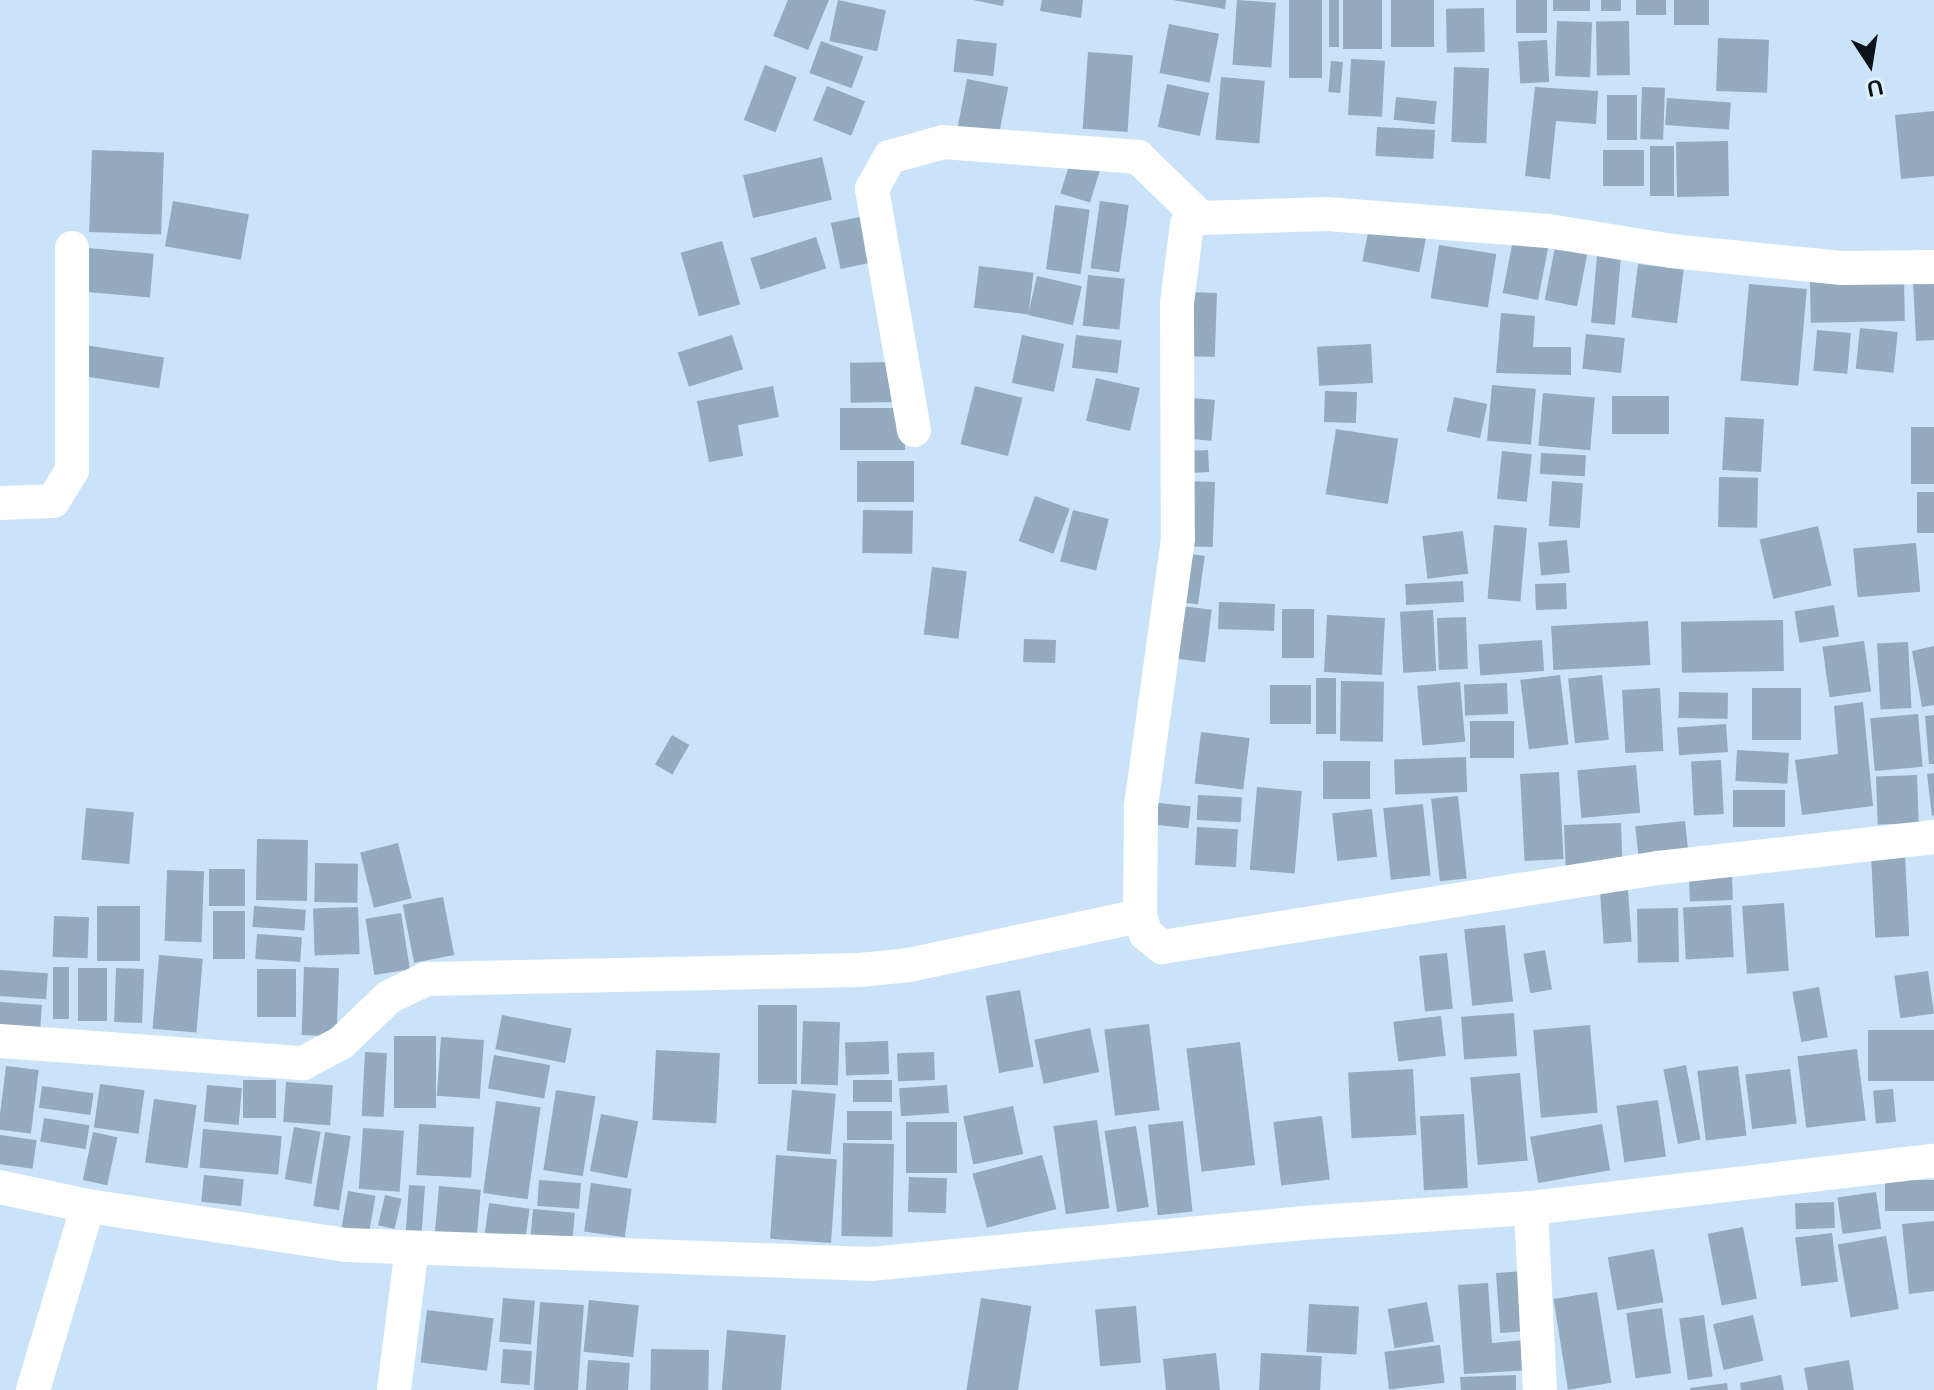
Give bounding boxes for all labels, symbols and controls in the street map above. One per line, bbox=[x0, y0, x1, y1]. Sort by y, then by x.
north arrow bbox=[1830, 24, 1910, 104]
text: U bbox=[1865, 74, 1885, 102]

